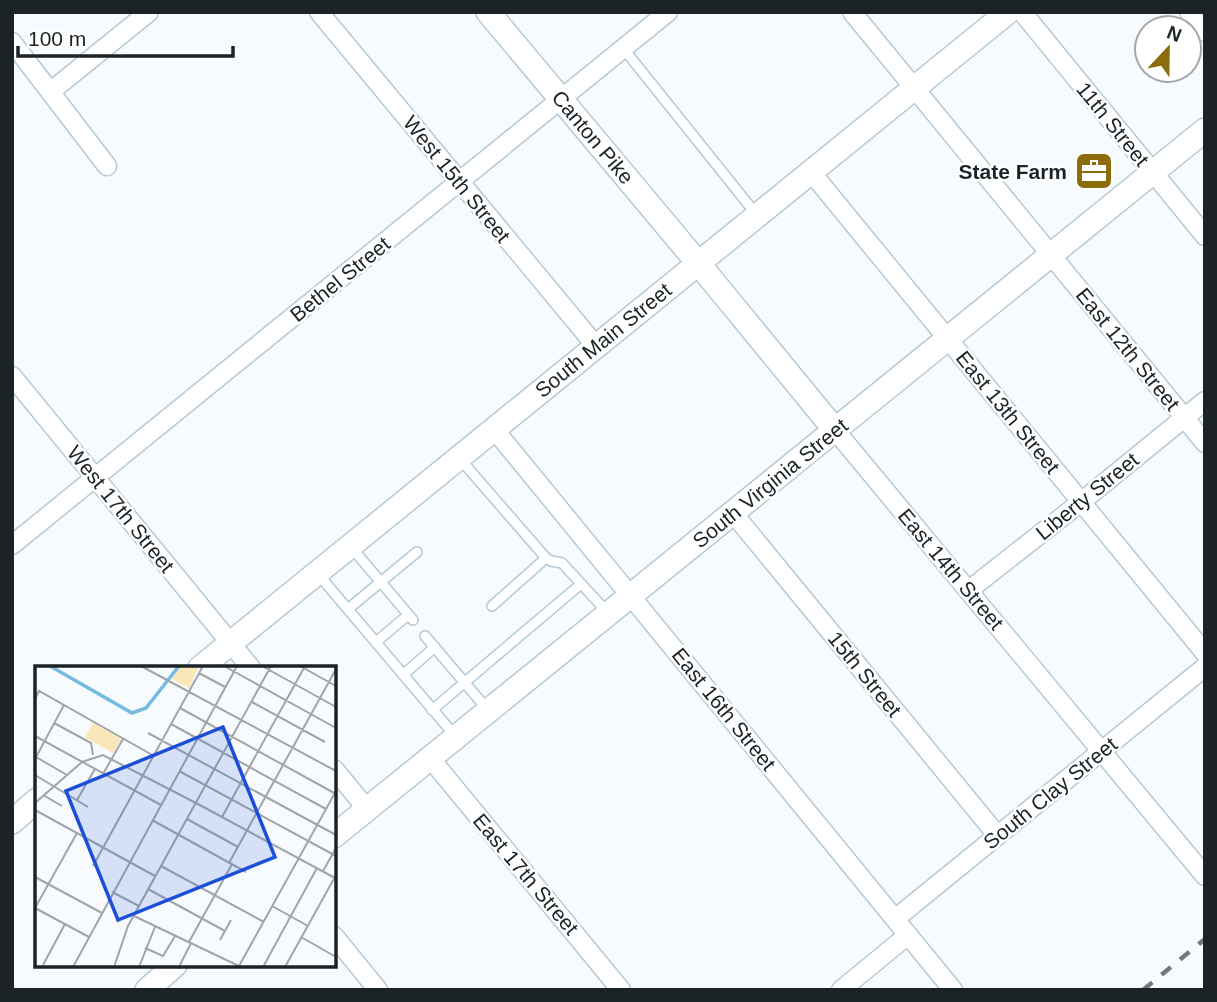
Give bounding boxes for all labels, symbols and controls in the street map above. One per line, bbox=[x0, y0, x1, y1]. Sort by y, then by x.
scale bar bbox=[18, 14, 233, 58]
north arrow bbox=[1133, 14, 1203, 84]
text: N bbox=[1164, 21, 1184, 46]
text: 100 m bbox=[28, 27, 86, 50]
street label: 11th Street bbox=[1072, 77, 1154, 171]
street label: Canton Pike bbox=[547, 86, 639, 188]
street label: West 15th Street bbox=[399, 111, 515, 247]
office icon: State Farm bbox=[1073, 150, 1115, 192]
place label: State Farm bbox=[958, 160, 1067, 183]
street label: Bethel Street bbox=[286, 232, 395, 326]
street label: South Main Street bbox=[530, 278, 676, 402]
street label: East 12th Street bbox=[1072, 283, 1184, 415]
street label: East 13th Street bbox=[952, 346, 1064, 478]
street label: South Virginia Street bbox=[688, 413, 852, 552]
street label: West 17th Street bbox=[63, 441, 179, 577]
street label: Liberty Street bbox=[1031, 448, 1143, 544]
street label: East 14th Street bbox=[894, 504, 1008, 634]
street label: 15th Street bbox=[824, 627, 906, 721]
street label: East 16th Street bbox=[668, 643, 780, 775]
inset map bbox=[35, 666, 336, 967]
street label: South Clay Street bbox=[979, 732, 1121, 854]
street label: East 17th Street bbox=[469, 809, 583, 939]

